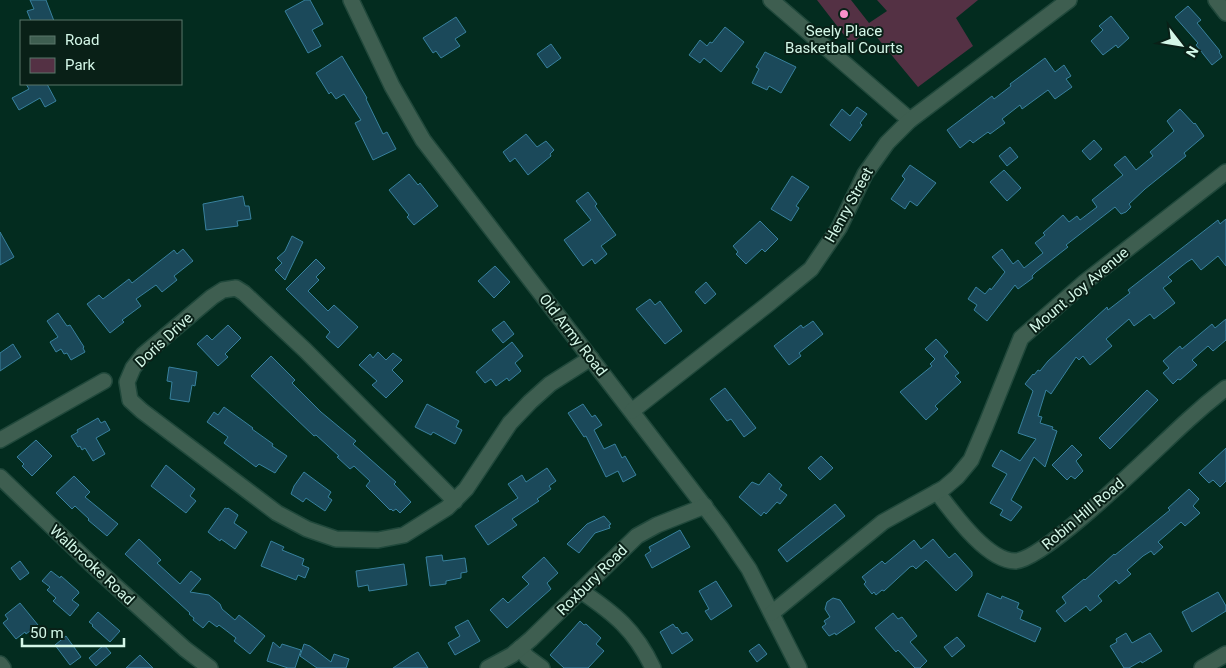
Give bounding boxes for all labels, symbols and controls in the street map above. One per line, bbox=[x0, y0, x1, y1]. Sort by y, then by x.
marker: Seely Place Basketball Courts bbox=[838, 8, 850, 20]
legend bbox=[20, 20, 182, 85]
north arrow bbox=[1156, 20, 1206, 70]
place label: Seely Place Basketball Courts bbox=[785, 22, 903, 57]
text: Road bbox=[65, 31, 99, 49]
text: N bbox=[1183, 43, 1202, 60]
text: Park bbox=[65, 56, 96, 74]
street label: Henry Street bbox=[821, 164, 877, 245]
street label: Mount Joy Avenue bbox=[1026, 243, 1132, 337]
street label: Old Army Road bbox=[535, 290, 611, 380]
street label: Doris Drive bbox=[131, 309, 197, 371]
street label: Robin Hill Road bbox=[1038, 474, 1128, 554]
street label: Walbrooke Road bbox=[46, 521, 138, 609]
street label: Roxbury Road bbox=[553, 541, 631, 619]
scale bar bbox=[22, 616, 125, 648]
text: 50 m bbox=[30, 624, 64, 642]

